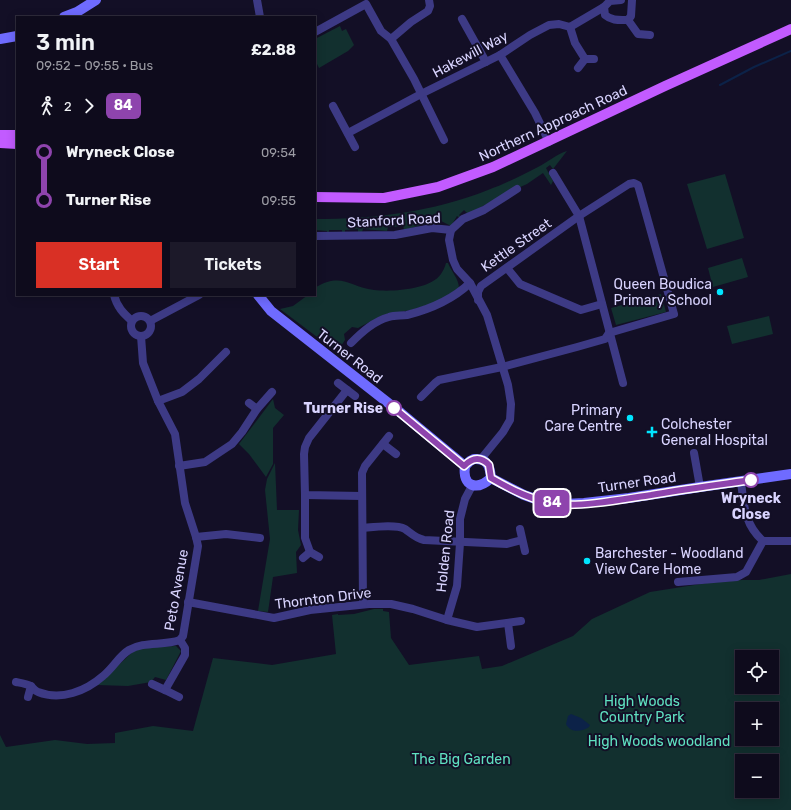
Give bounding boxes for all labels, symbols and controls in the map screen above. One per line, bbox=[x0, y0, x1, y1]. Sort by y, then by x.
street label: Hakewill Way bbox=[430, 27, 511, 81]
text: 3 min bbox=[36, 29, 95, 56]
text: £2.88 bbox=[251, 41, 296, 59]
text: 09:52 – 09:55 · Bus bbox=[36, 58, 153, 73]
street label: Northern Approach Road bbox=[476, 82, 630, 165]
icon: walk bbox=[36, 95, 58, 117]
icon: forward bbox=[78, 95, 100, 117]
text: 84 bbox=[114, 97, 133, 114]
text: 2 bbox=[64, 99, 72, 114]
text: Wryneck Close bbox=[66, 143, 175, 161]
text: 09:54 bbox=[261, 145, 296, 160]
text: Turner Rise bbox=[66, 191, 151, 209]
text: 09:55 bbox=[261, 193, 296, 208]
street label: Stanford Road bbox=[347, 210, 441, 231]
street label: Kettle Street bbox=[478, 215, 555, 276]
button: Start bbox=[36, 242, 162, 288]
button: Tickets bbox=[170, 242, 296, 288]
place label: Queen Boudica Primary School bbox=[614, 276, 712, 309]
marker: Queen Boudica Primary School bbox=[715, 287, 725, 297]
street label: Turner Road bbox=[313, 325, 386, 387]
place label: Turner Rise bbox=[303, 400, 383, 417]
marker: Turner Rise bbox=[386, 400, 402, 416]
place label: Primary Care Centre bbox=[544, 402, 622, 435]
marker: Primary Care Centre bbox=[625, 413, 635, 423]
place label: Colchester General Hospital bbox=[661, 416, 768, 449]
marker: Colchester General Hospital bbox=[646, 426, 658, 438]
street label: Turner Road bbox=[597, 469, 677, 496]
marker: Wryneck Close bbox=[743, 472, 759, 488]
line badge: 84 bbox=[534, 490, 570, 516]
place label: Wryneck Close bbox=[721, 490, 782, 523]
text: 84 bbox=[542, 494, 562, 511]
street label: Holden Road bbox=[433, 509, 458, 593]
place label: Barchester - Woodland View Care Home bbox=[595, 545, 743, 578]
street label: Peto Avenue bbox=[161, 548, 192, 632]
marker: Barchester - Woodland View Care Home bbox=[582, 556, 592, 566]
street label: Thornton Drive bbox=[274, 584, 372, 613]
map controls bbox=[735, 650, 779, 798]
button: locate bbox=[735, 650, 779, 694]
park label: High Woods Country Park bbox=[600, 693, 685, 726]
button: + bbox=[735, 702, 779, 746]
park label: High Woods woodland bbox=[588, 733, 730, 750]
park label: The Big Garden bbox=[411, 751, 511, 768]
button: − bbox=[735, 754, 779, 798]

